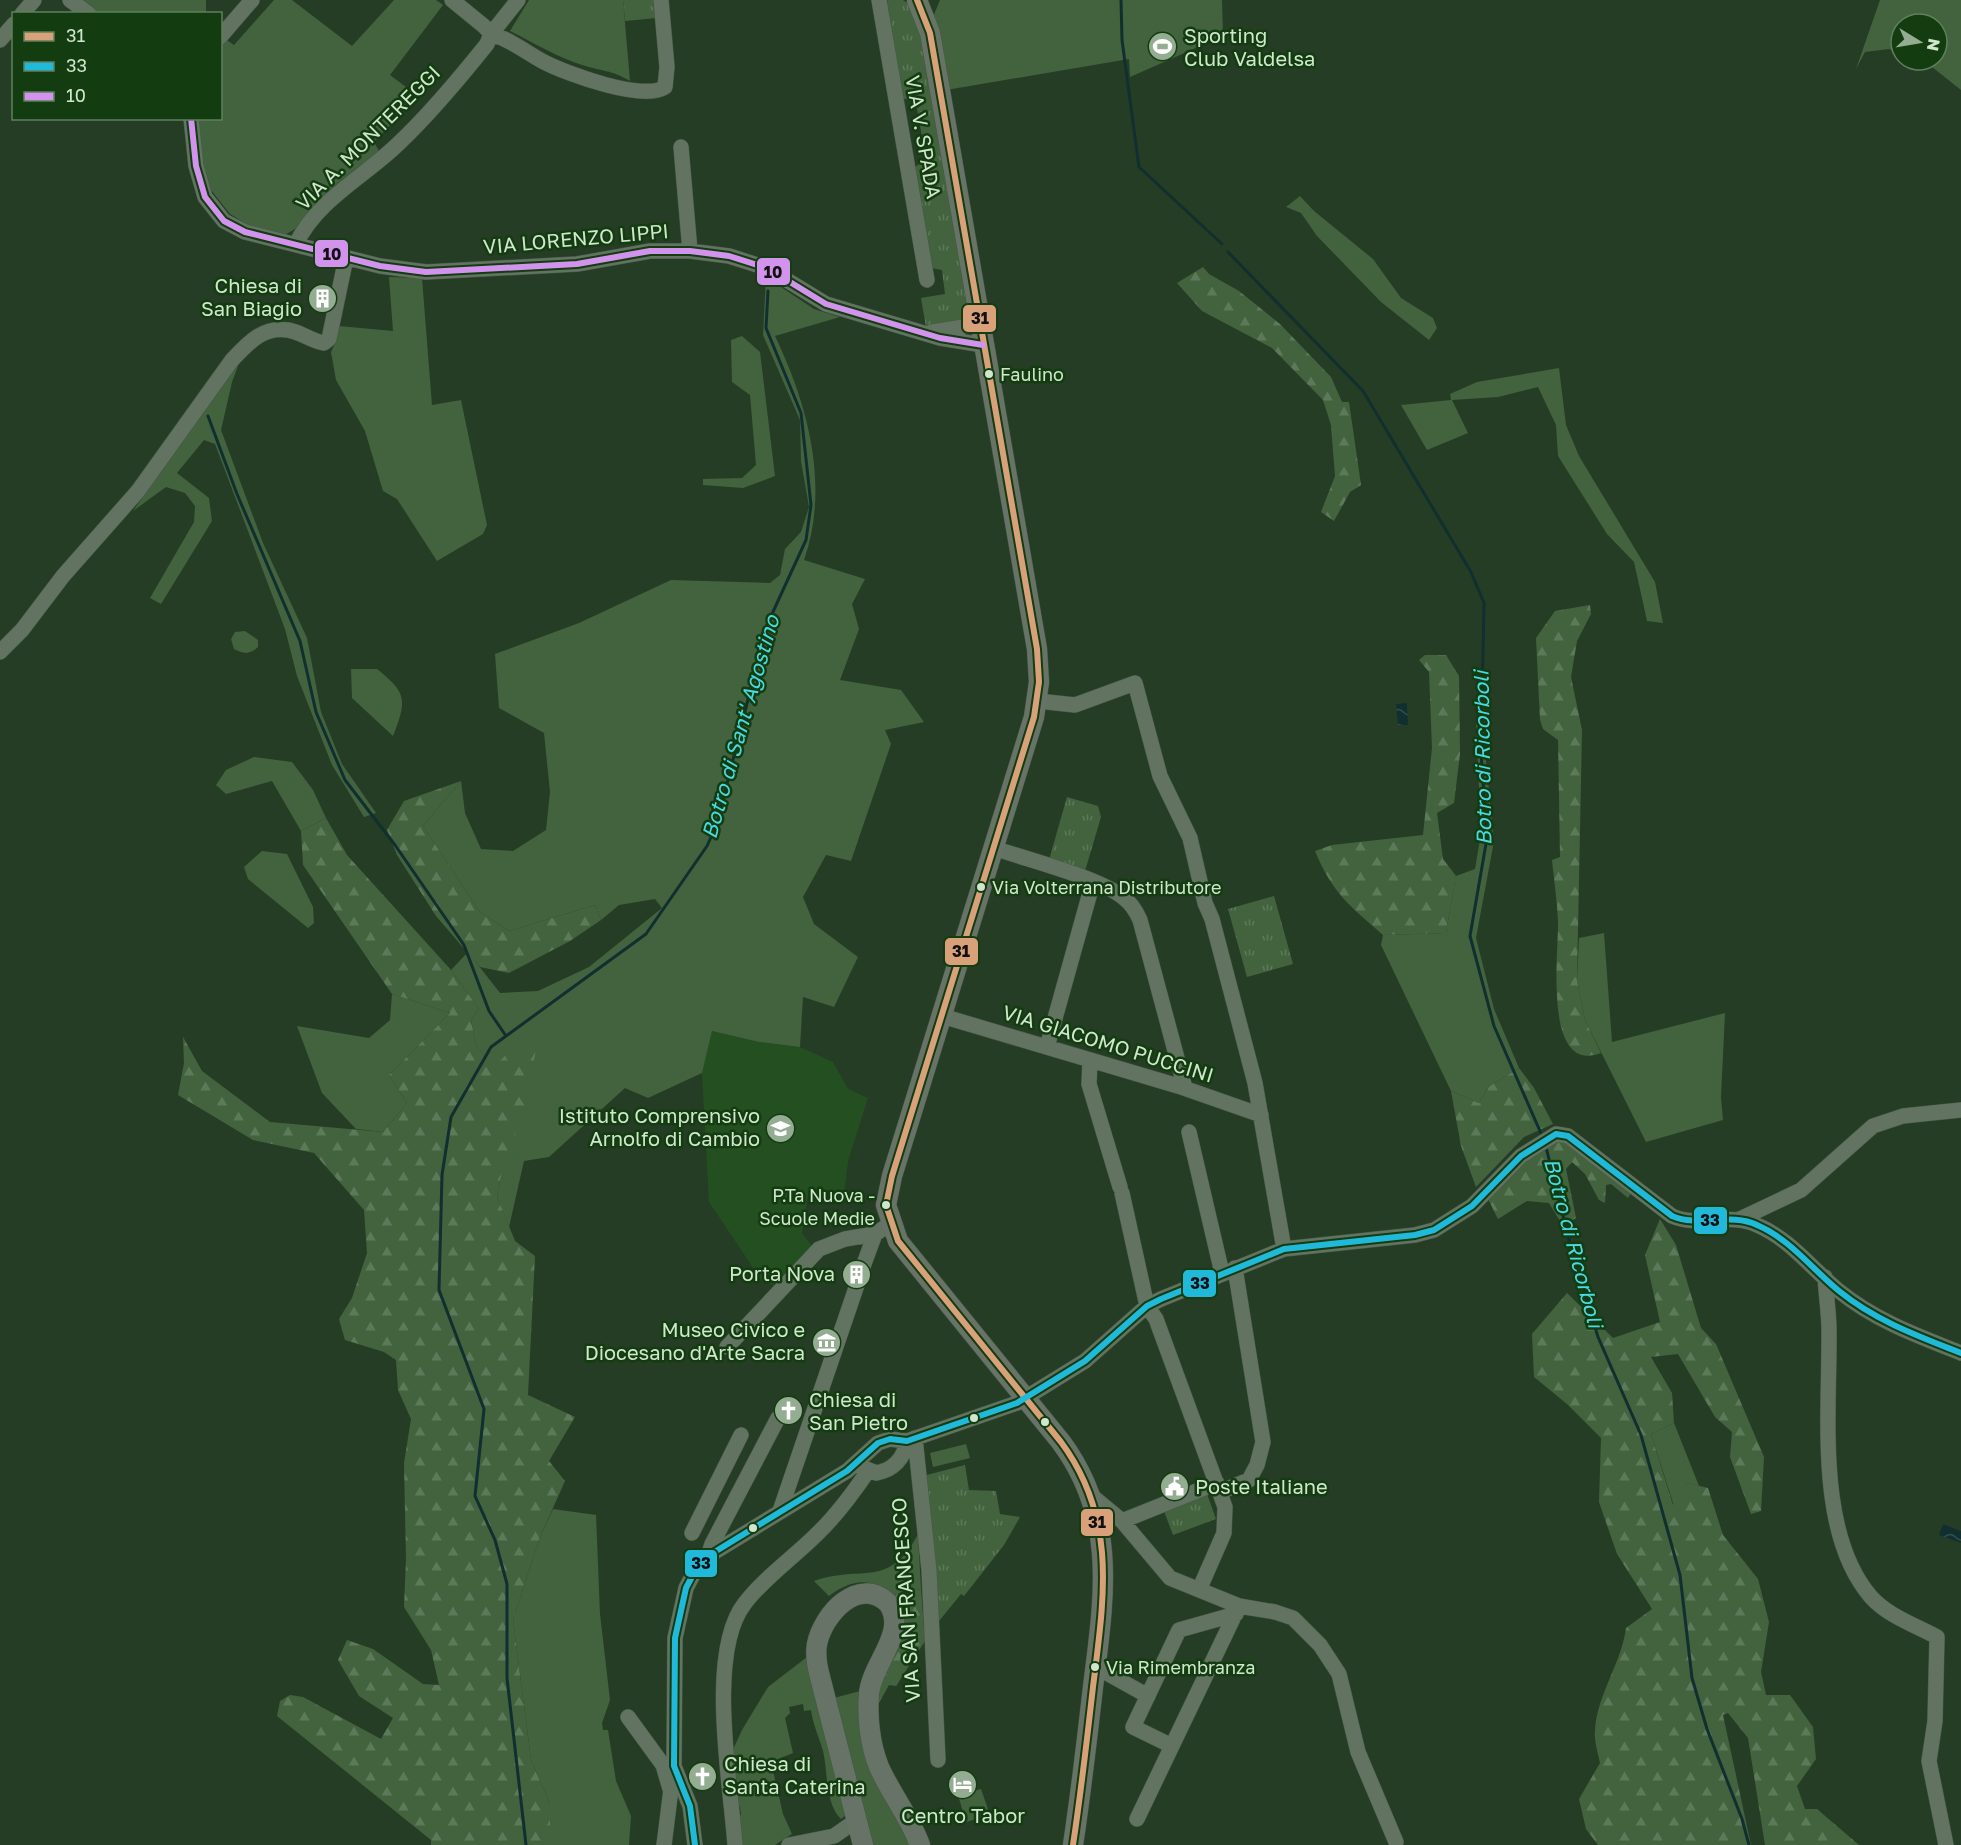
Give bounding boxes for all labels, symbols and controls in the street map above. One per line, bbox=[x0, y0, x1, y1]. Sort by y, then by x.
legend bbox=[12, 12, 222, 120]
north arrow bbox=[1889, 12, 1949, 72]
place label: Sporting Club Valdelsa bbox=[1184, 23, 1315, 70]
text: 31 bbox=[66, 24, 86, 46]
sports icon: Sporting Club Valdelsa bbox=[1147, 31, 1179, 63]
text: N bbox=[1923, 37, 1945, 53]
text: 33 bbox=[66, 54, 87, 76]
street label: VIA A. MONTEREGGI bbox=[290, 60, 445, 215]
street label: VIA V. SPADA bbox=[901, 73, 947, 200]
text: 10 bbox=[66, 84, 86, 106]
street label: VIA LORENZO LIPPI bbox=[482, 218, 670, 258]
line badge: 10 bbox=[314, 239, 349, 268]
text: 10 bbox=[323, 244, 341, 264]
line badge: 10 bbox=[756, 257, 791, 286]
text: 10 bbox=[764, 262, 782, 282]
place label: Chiesa di San Biagio bbox=[201, 273, 302, 320]
building icon: Chiesa di San Biagio bbox=[307, 282, 339, 314]
line badge: 31 bbox=[962, 304, 997, 333]
text: 31 bbox=[971, 308, 989, 328]
place label: Faulino bbox=[1000, 363, 1064, 385]
marker: Faulino bbox=[983, 368, 995, 380]
water label: Botro di Sant' Agostino bbox=[696, 611, 785, 841]
water label: Botro di Ricorboli bbox=[1467, 668, 1497, 846]
place label: Via Volterrana Distributore bbox=[992, 876, 1221, 898]
marker: Via Volterrana Distributore bbox=[975, 881, 987, 893]
line badge: 31 bbox=[944, 937, 979, 966]
text: 31 bbox=[952, 941, 970, 961]
street label: VIA GIACOMO PUCCINI bbox=[1000, 999, 1217, 1087]
place label: Istituto Comprensivo Arnolfo di Cambio bbox=[559, 1103, 760, 1150]
school or university icon: Istituto Comprensivo Arnolfo di Cambio bbox=[765, 1112, 797, 1144]
water label: Botro di Ricorboli bbox=[1539, 1155, 1610, 1333]
place label: P.Ta Nuova - Scuole Medie bbox=[759, 1184, 875, 1229]
marker: P.Ta Nuova - Scuole Medie bbox=[880, 1199, 892, 1211]
line badge: 33 bbox=[1693, 1206, 1728, 1235]
text: 33 bbox=[1700, 1210, 1720, 1230]
building icon: Porta Nova bbox=[840, 1258, 872, 1290]
place label: Porta Nova bbox=[729, 1261, 835, 1285]
line badge: 33 bbox=[1182, 1269, 1217, 1298]
text: 33 bbox=[1190, 1273, 1210, 1293]
place label: Museo Civico e Diocesano d'Arte Sacra bbox=[585, 1317, 805, 1364]
museum icon: Museo Civico e Diocesano d'Arte Sacra bbox=[810, 1326, 842, 1358]
place label: Chiesa di San Pietro bbox=[809, 1387, 908, 1434]
church icon: Chiesa di San Pietro bbox=[772, 1395, 804, 1427]
unlabelled marker bbox=[968, 1412, 980, 1424]
unlabelled marker bbox=[1039, 1416, 1051, 1428]
public building icon: Poste Italiane bbox=[1158, 1471, 1190, 1503]
place label: Poste Italiane bbox=[1195, 1474, 1328, 1498]
street label: VIA SAN FRANCESCO bbox=[886, 1497, 924, 1703]
line badge: 31 bbox=[1080, 1508, 1114, 1537]
text: 31 bbox=[1088, 1512, 1106, 1532]
unlabelled marker bbox=[747, 1522, 759, 1534]
line badge: 33 bbox=[684, 1549, 718, 1578]
text: 33 bbox=[691, 1553, 711, 1573]
place label: Via Rimembranza bbox=[1106, 1656, 1255, 1678]
marker: Via Rimembranza bbox=[1089, 1661, 1101, 1673]
place label: Chiesa di Santa Caterina bbox=[724, 1751, 866, 1798]
church icon: Chiesa di Santa Caterina bbox=[687, 1760, 719, 1792]
hotel icon: Centro Tabor bbox=[947, 1769, 979, 1801]
place label: Centro Tabor bbox=[901, 1803, 1025, 1827]

